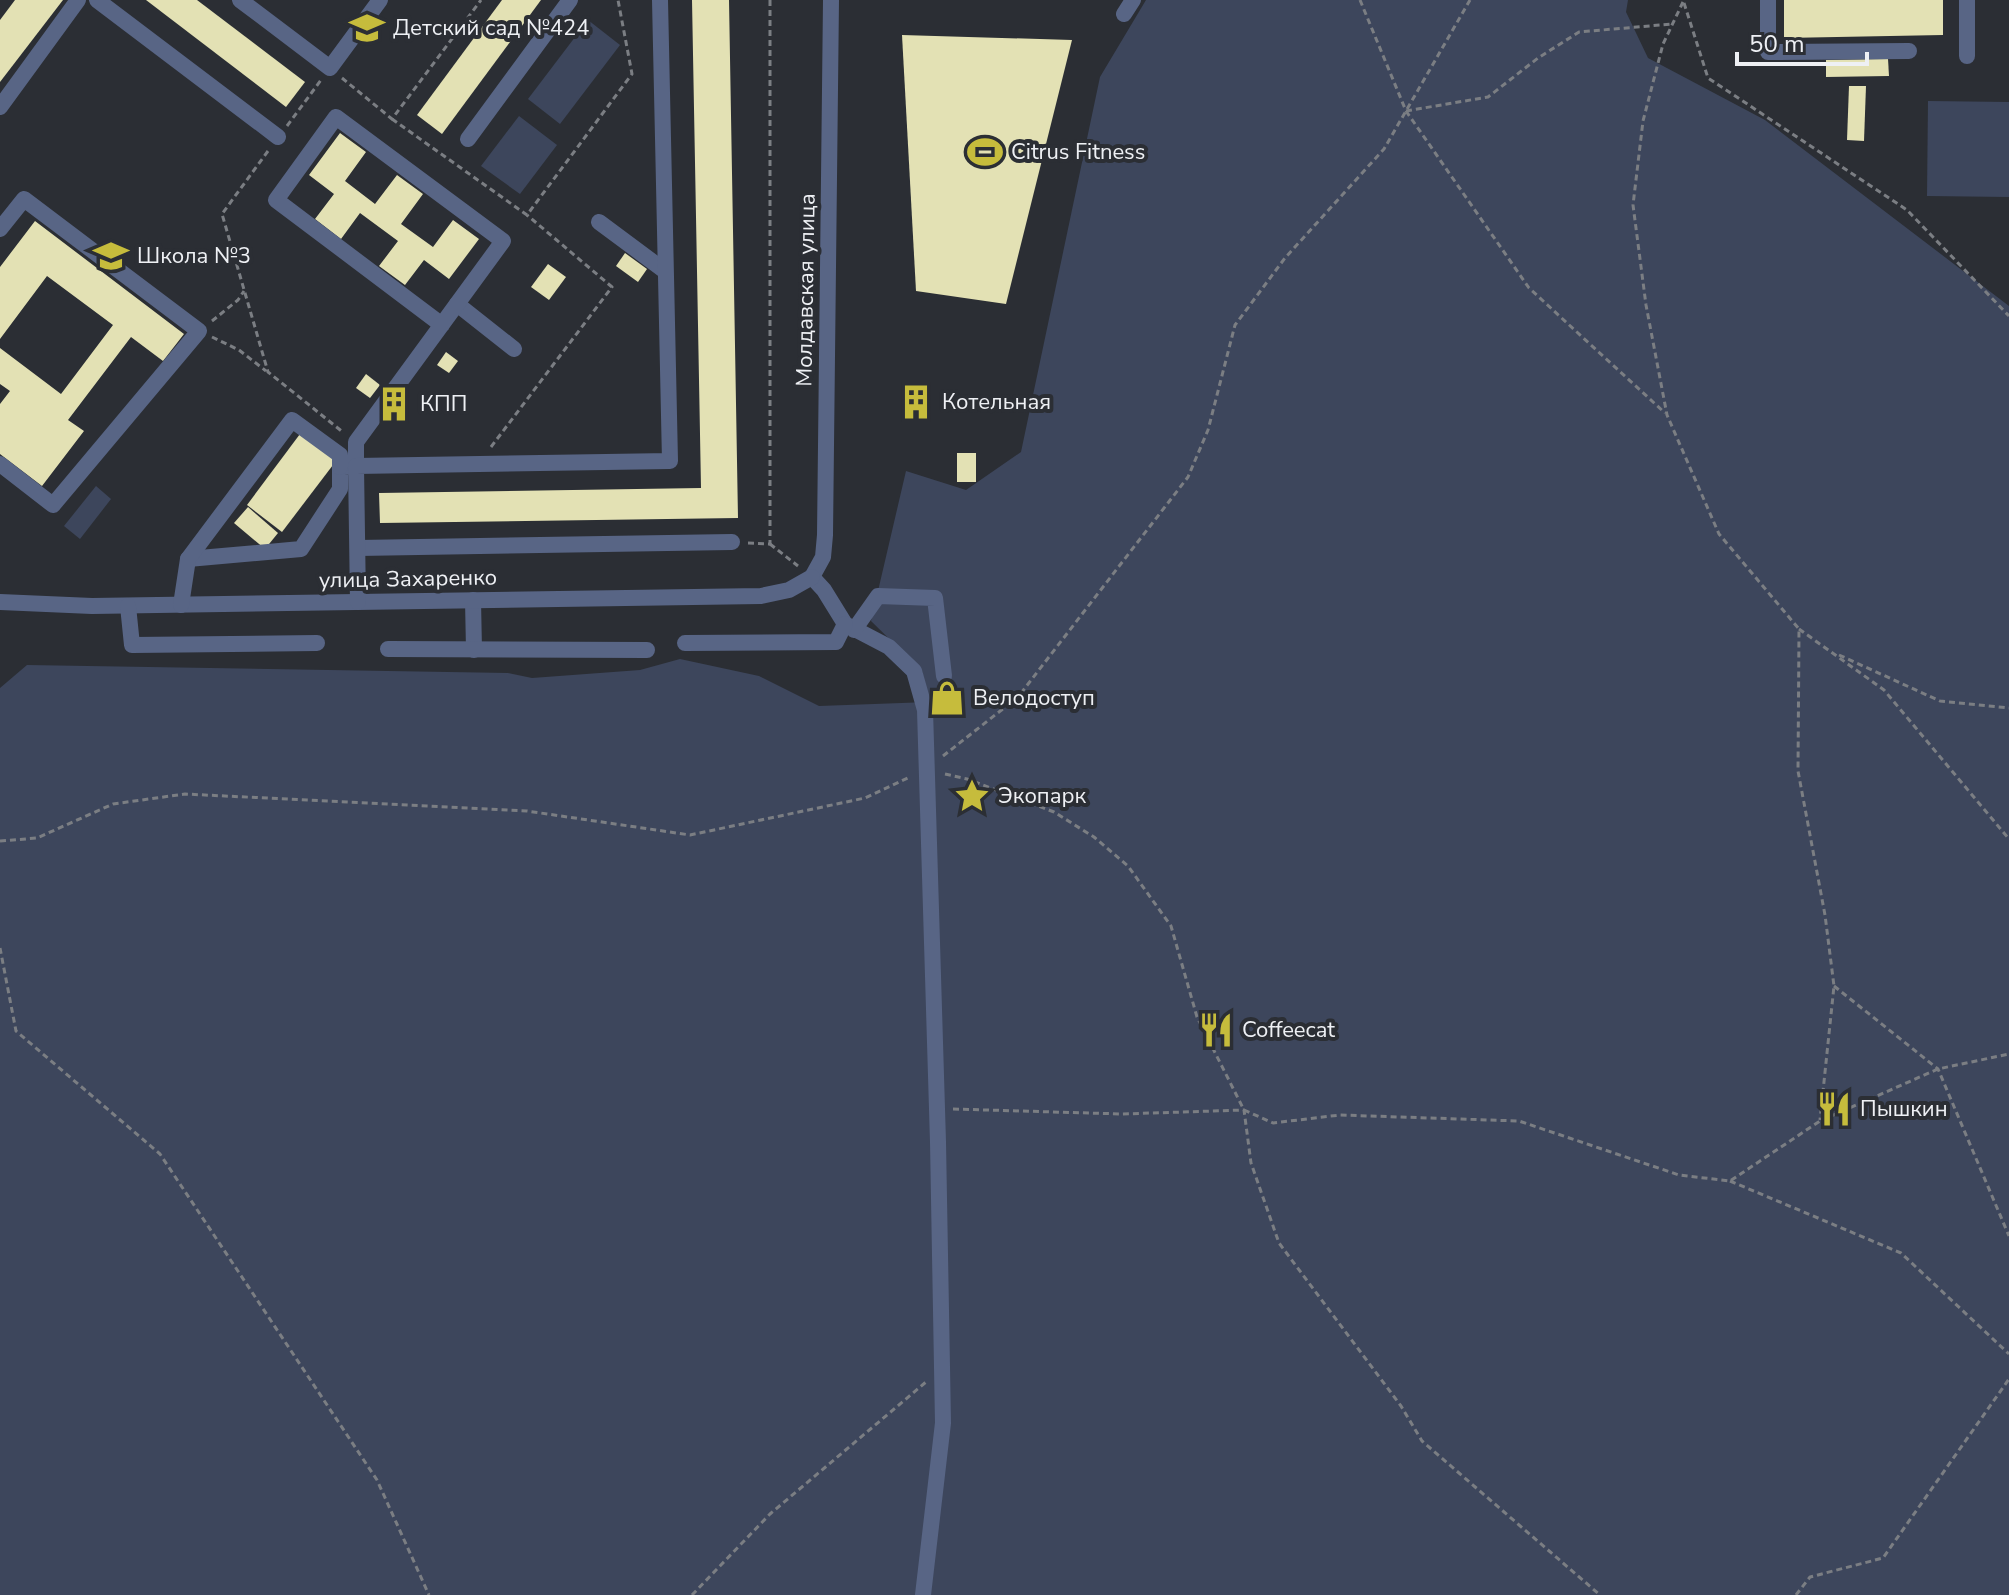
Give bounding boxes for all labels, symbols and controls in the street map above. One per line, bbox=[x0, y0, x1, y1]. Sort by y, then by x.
school or university icon: Детский сад №424 bbox=[348, 9, 386, 47]
place label: Детский сад №424 bbox=[393, 13, 589, 43]
scale bar bbox=[1737, 16, 1867, 66]
text: 50 m bbox=[1749, 28, 1805, 60]
sports icon: Citrus Fitness bbox=[966, 133, 1004, 171]
place label: Citrus Fitness bbox=[1011, 137, 1145, 167]
street label: Молдавская улица bbox=[789, 193, 823, 387]
school or university icon: Школа №3 bbox=[92, 237, 130, 275]
place label: Школа №3 bbox=[137, 241, 251, 271]
building icon: Котельная bbox=[897, 383, 935, 421]
building icon: КПП bbox=[375, 385, 413, 423]
place label: Котельная bbox=[942, 387, 1051, 417]
place label: КПП bbox=[420, 389, 467, 419]
street label: улица Захаренко bbox=[319, 562, 497, 596]
shop icon: Велодоступ bbox=[928, 679, 966, 717]
place label: Велодоступ bbox=[973, 683, 1095, 713]
place icon: Экопарк bbox=[953, 777, 991, 815]
place label: Экопарк bbox=[998, 781, 1087, 811]
restaurant icon: Coffeecat bbox=[1197, 1011, 1235, 1049]
place label: Coffeecat bbox=[1242, 1015, 1335, 1045]
restaurant icon: Пышкин bbox=[1815, 1090, 1853, 1128]
place label: Пышкин bbox=[1860, 1094, 1948, 1124]

